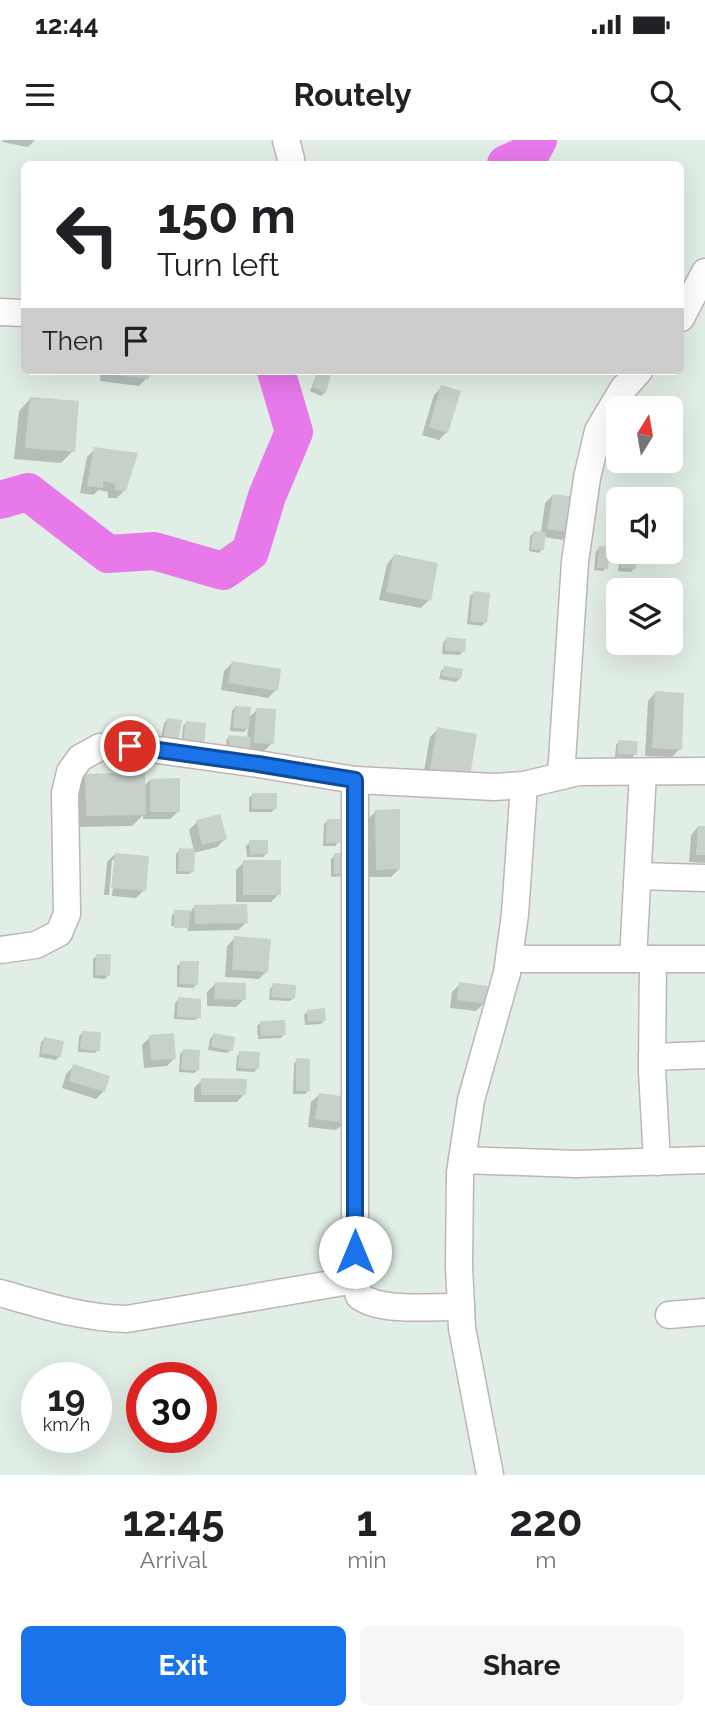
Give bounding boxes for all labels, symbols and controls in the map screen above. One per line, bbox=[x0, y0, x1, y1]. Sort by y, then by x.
text: 12:44 bbox=[35, 10, 99, 40]
icon: menu bbox=[21, 76, 59, 114]
text: Routely bbox=[294, 76, 411, 113]
icon: search bbox=[646, 76, 684, 114]
text: 150 m bbox=[157, 187, 296, 244]
icon: left bbox=[42, 189, 133, 280]
text: Turn left bbox=[157, 246, 279, 283]
icon: arrive bbox=[117, 322, 155, 360]
text: Then bbox=[42, 326, 103, 356]
north arrow bbox=[606, 396, 682, 472]
map controls bbox=[606, 396, 683, 655]
button: sound bbox=[606, 487, 683, 564]
button: layers bbox=[606, 578, 683, 655]
pin bbox=[100, 716, 160, 776]
icon: arrive bbox=[111, 727, 149, 765]
position arrow bbox=[318, 1215, 392, 1289]
speed limit sign: 30 bbox=[126, 1362, 217, 1453]
text: 19 bbox=[48, 1378, 85, 1419]
text: km/h bbox=[43, 1414, 90, 1435]
text: 12:45 bbox=[123, 1497, 225, 1546]
text: 1 bbox=[357, 1497, 377, 1546]
text: 220 bbox=[509, 1497, 582, 1546]
text: Arrival bbox=[140, 1546, 207, 1573]
text: min bbox=[347, 1546, 387, 1573]
text: m bbox=[535, 1546, 556, 1573]
button: Exit bbox=[21, 1626, 346, 1706]
button: Share bbox=[360, 1626, 684, 1706]

